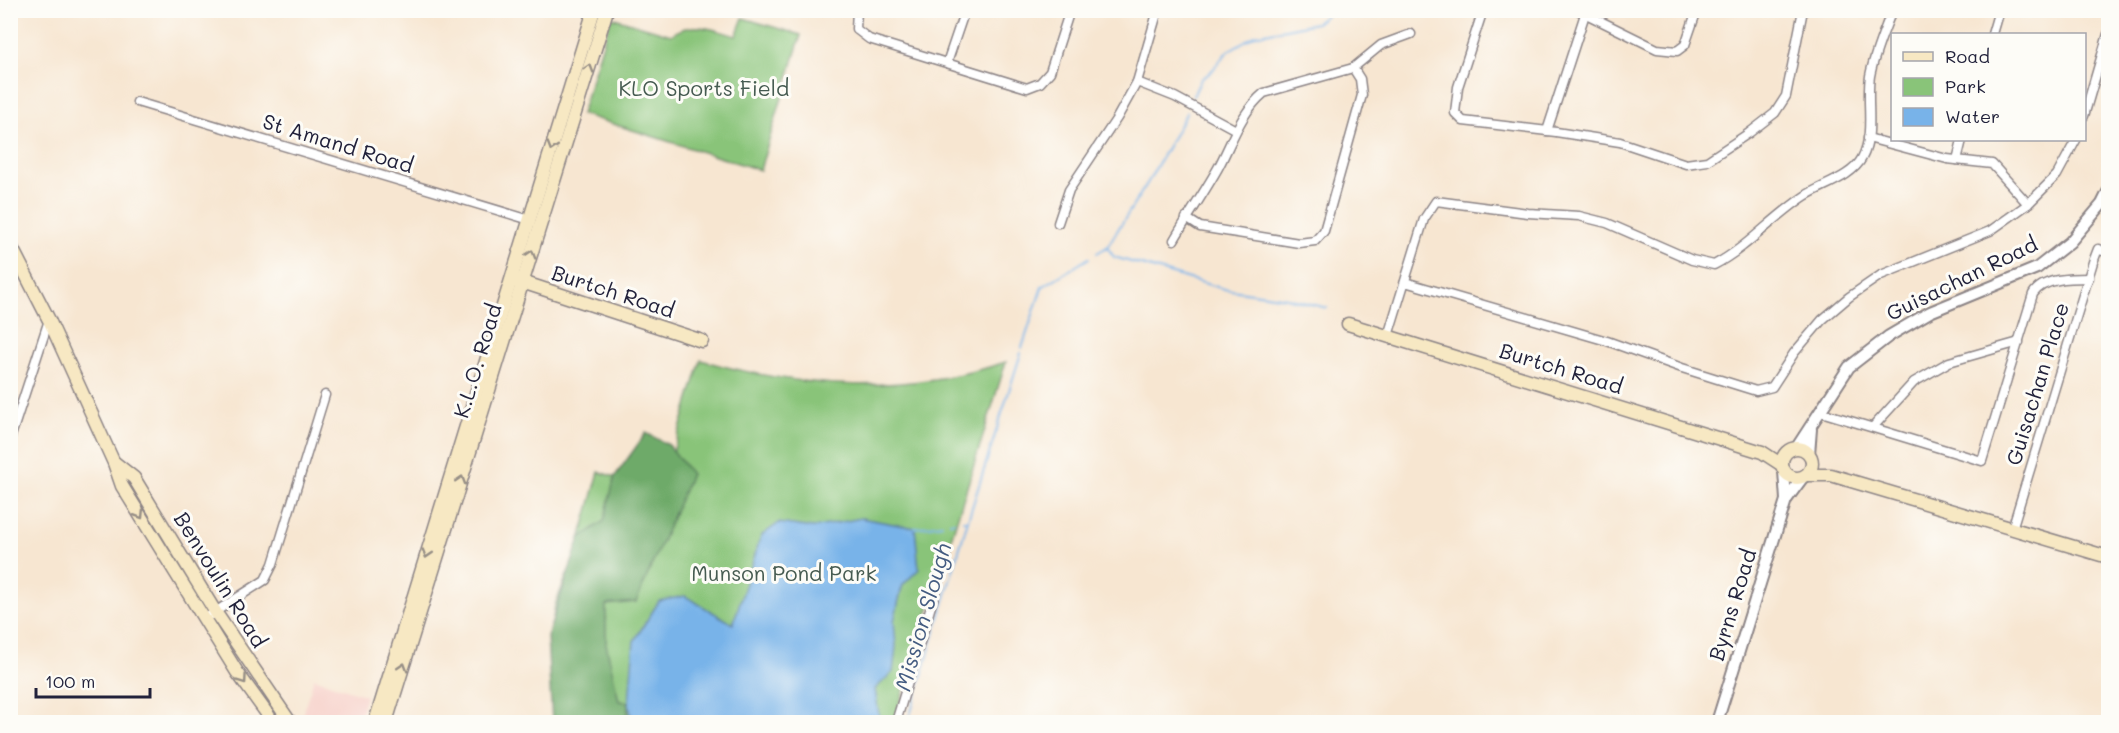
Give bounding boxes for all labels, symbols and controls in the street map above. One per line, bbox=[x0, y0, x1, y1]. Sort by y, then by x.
legend bbox=[1891, 33, 2086, 141]
text: Road bbox=[1945, 44, 1990, 68]
one-way arrow bbox=[582, 63, 594, 74]
park label: KLO Sports Field bbox=[619, 74, 789, 101]
text: Park bbox=[1945, 74, 1986, 98]
text: Water bbox=[1945, 104, 2000, 128]
street label: St Amand Road bbox=[260, 107, 417, 178]
one-way arrow bbox=[547, 141, 560, 152]
street label: Guisachan Road bbox=[1881, 229, 2041, 326]
one-way arrow bbox=[524, 249, 536, 260]
street label: Burtch Road bbox=[549, 258, 678, 323]
street label: Guisachan Place bbox=[1999, 299, 2074, 468]
street label: K.L.O. Road bbox=[446, 300, 507, 421]
street label: Burtch Road bbox=[1497, 336, 1626, 399]
one-way arrow bbox=[454, 475, 466, 486]
street label: Benvoulin Road bbox=[169, 506, 274, 652]
one-way arrow bbox=[133, 509, 145, 519]
water label: Mission Slough bbox=[888, 539, 958, 694]
street label: Byrns Road bbox=[1702, 545, 1761, 664]
one-way arrow bbox=[422, 548, 434, 559]
park label: Munson Pond Park bbox=[691, 559, 877, 586]
scale bar bbox=[36, 661, 150, 699]
one-way arrow bbox=[396, 662, 409, 673]
text: 100 m bbox=[45, 669, 95, 693]
one-way arrow bbox=[236, 674, 247, 685]

